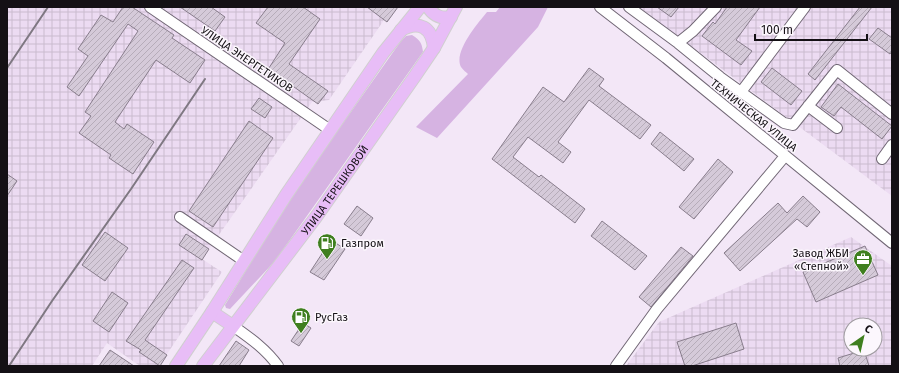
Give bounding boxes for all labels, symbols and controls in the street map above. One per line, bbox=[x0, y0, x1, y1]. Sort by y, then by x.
scale bar bbox=[755, 16, 867, 42]
text: 100 m bbox=[761, 23, 793, 37]
street label: УЛИЦА ЭНЕРГЕТИКОВ bbox=[198, 24, 295, 95]
street label: ТЕХНИЧЕСКАЯ УЛИЦА bbox=[708, 76, 800, 155]
street label: УЛИЦА ТЕРЕШКОВОЙ bbox=[299, 143, 371, 238]
fuel station icon: Газпром bbox=[316, 232, 338, 260]
place label: Газпром bbox=[341, 237, 384, 250]
place label: Завод ЖБИ «Степной» bbox=[793, 247, 849, 273]
office icon: Завод ЖБИ «Степной» bbox=[852, 248, 874, 276]
fuel station icon: РусГаз bbox=[290, 306, 312, 334]
place label: РусГаз bbox=[315, 311, 348, 324]
north arrow bbox=[843, 317, 883, 357]
text: С bbox=[862, 322, 875, 337]

